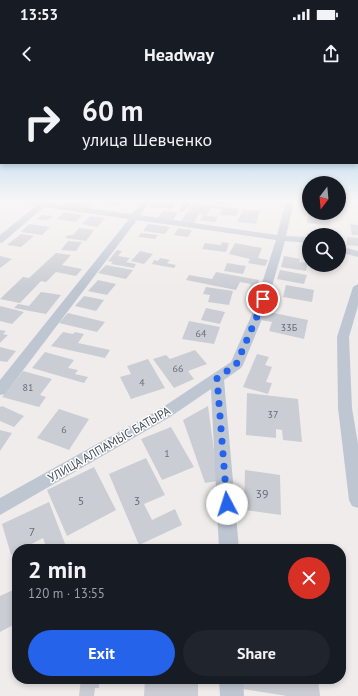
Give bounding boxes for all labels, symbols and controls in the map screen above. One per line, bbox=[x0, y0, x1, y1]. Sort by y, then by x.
text: 13:53 bbox=[20, 5, 58, 24]
icon: back bbox=[16, 43, 38, 65]
text: Headway bbox=[144, 43, 214, 66]
icon: share bbox=[320, 43, 342, 65]
text: 60 m bbox=[82, 92, 143, 129]
icon: right bbox=[16, 96, 68, 148]
text: улица Шевченко bbox=[82, 128, 212, 151]
north arrow bbox=[302, 176, 346, 220]
map controls bbox=[302, 176, 346, 272]
button: search bbox=[302, 228, 346, 272]
pin bbox=[246, 282, 280, 316]
icon: arrive bbox=[252, 288, 274, 310]
house number: 33Б bbox=[281, 321, 298, 334]
house number: 64 bbox=[196, 327, 207, 340]
house number: 66 bbox=[173, 362, 183, 375]
house number: 4 bbox=[139, 376, 145, 389]
house number: 81 bbox=[23, 381, 33, 394]
street label: УЛИЦА АЛПАМЫС БАТЫРА bbox=[45, 403, 173, 485]
house number: 37 bbox=[268, 408, 278, 421]
house number: 6 bbox=[61, 423, 67, 436]
house number: 1 bbox=[164, 447, 170, 460]
position arrow bbox=[206, 483, 248, 525]
house number: 39 bbox=[255, 486, 269, 501]
house number: 5 bbox=[78, 493, 84, 508]
house number: 3 bbox=[134, 493, 140, 508]
house number: 7 bbox=[29, 524, 35, 539]
text: 2 min bbox=[28, 554, 87, 585]
button: close bbox=[288, 557, 330, 599]
text: 120 m · 13:55 bbox=[28, 585, 105, 602]
button: Exit bbox=[28, 630, 175, 676]
button: Share bbox=[183, 630, 330, 676]

